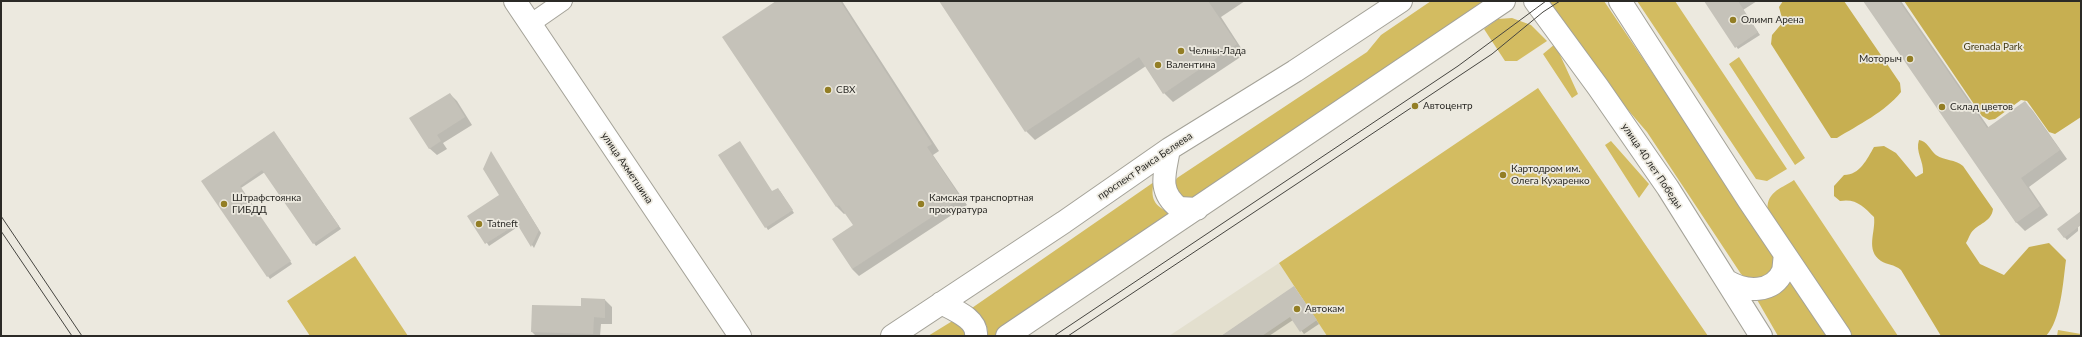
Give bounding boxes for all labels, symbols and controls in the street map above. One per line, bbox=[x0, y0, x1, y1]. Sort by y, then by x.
place label: Олимп Арена bbox=[1741, 14, 1804, 26]
marker: Олимп Арена bbox=[1728, 15, 1738, 25]
park label: Grenada Park bbox=[1963, 41, 2023, 53]
place label: Челны-Лада bbox=[1189, 45, 1246, 57]
marker: Челны-Лада bbox=[1176, 46, 1186, 56]
place label: Моторыч bbox=[1859, 53, 1902, 65]
marker: Моторыч bbox=[1905, 54, 1915, 64]
place label: Валентина bbox=[1166, 59, 1216, 71]
marker: Валентина bbox=[1153, 60, 1163, 70]
place label: СВХ bbox=[836, 84, 856, 96]
marker: СВХ bbox=[823, 85, 833, 95]
place label: Автоцентр bbox=[1423, 100, 1473, 112]
marker: Автоцентр bbox=[1410, 101, 1420, 111]
place label: Склад цветов bbox=[1950, 101, 2013, 113]
marker: Склад цветов bbox=[1937, 102, 1947, 112]
street label: улица 40 лет Победы bbox=[1619, 121, 1685, 211]
street label: улица Ахметшина bbox=[599, 130, 655, 206]
street label: проспект Раиса Беляева bbox=[1095, 130, 1195, 202]
place label: Картодром им. Олега Кухаренко bbox=[1511, 163, 1590, 186]
marker: Картодром им. Олега Кухаренко bbox=[1498, 170, 1508, 180]
place label: Штрафстоянка ГИБДД bbox=[232, 192, 301, 216]
place label: Камская транспортная прокуратура bbox=[929, 192, 1033, 216]
marker: Штрафстоянка ГИБДД bbox=[219, 199, 229, 209]
marker: Камская транспортная прокуратура bbox=[916, 199, 926, 209]
place label: Tatneft bbox=[487, 218, 518, 230]
marker: Tatneft bbox=[474, 219, 484, 229]
place label: Автокам bbox=[1305, 303, 1344, 315]
marker: Автокам bbox=[1292, 304, 1302, 314]

